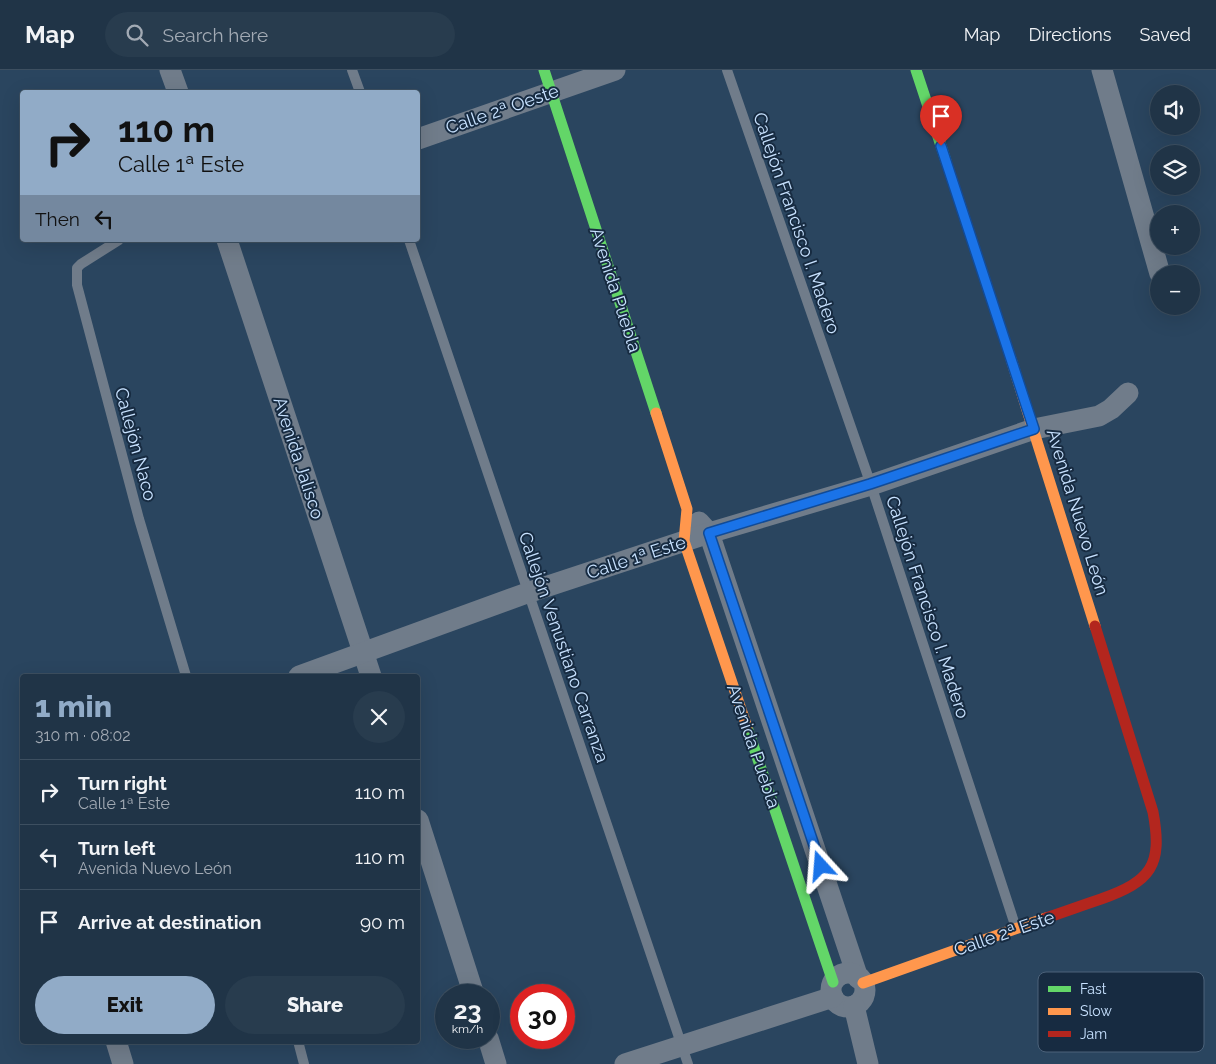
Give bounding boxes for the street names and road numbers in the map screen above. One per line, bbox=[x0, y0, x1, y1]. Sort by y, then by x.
street label: Calle 2ª Oeste bbox=[443, 80, 562, 138]
street label: Callejón Francisco I. Madero bbox=[749, 109, 845, 337]
street label: Avenida Puebla bbox=[586, 225, 646, 355]
street label: Callejón Naco bbox=[111, 385, 161, 503]
street label: Avenida Jalisco bbox=[269, 394, 329, 522]
street label: Avenida Nuevo León bbox=[1043, 426, 1113, 598]
street label: Callejón Francisco I. Madero bbox=[882, 493, 974, 721]
street label: Callejón Venustiano Carranza bbox=[515, 529, 613, 765]
street label: Calle 1ª Este bbox=[584, 531, 689, 583]
street label: Avenida Puebla bbox=[723, 681, 785, 811]
street label: Calle 2ª Este bbox=[951, 906, 1057, 960]

